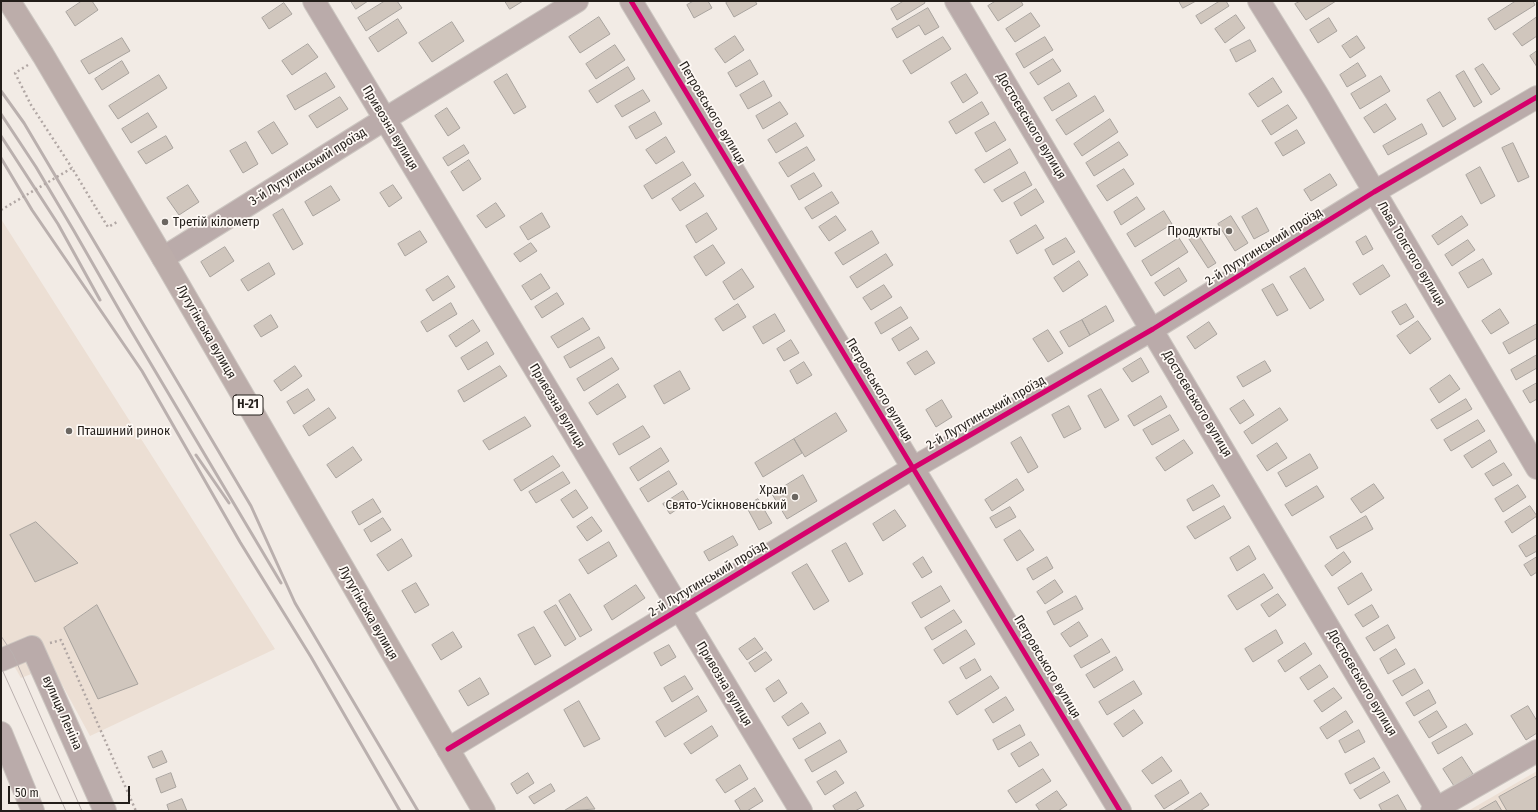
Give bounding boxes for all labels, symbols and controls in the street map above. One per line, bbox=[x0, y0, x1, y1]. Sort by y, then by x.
street label: Петровського вулиця bbox=[675, 59, 749, 167]
street label: Достоєвського вулиця bbox=[993, 70, 1069, 182]
street label: Привозна вулиця bbox=[359, 83, 421, 173]
street label: 3-й Лутугинський проїзд bbox=[247, 125, 369, 209]
street label: Льва Толстого вулиця bbox=[1374, 199, 1448, 309]
street label: 2-й Лутугинський проїзд bbox=[1203, 205, 1325, 289]
place label: Третій кілометр bbox=[173, 214, 260, 230]
marker: Третій кілометр bbox=[160, 217, 170, 227]
place label: Продукты bbox=[1167, 223, 1221, 239]
marker: Продукты bbox=[1224, 226, 1234, 236]
street label: Лутугінська вулиця bbox=[173, 282, 239, 382]
street label: Петровського вулиця bbox=[842, 336, 916, 444]
street label: Достоєвського вулиця bbox=[1159, 348, 1235, 460]
street label: Привозна вулиця bbox=[526, 361, 588, 451]
street label: 2-й Лутугинський проїзд bbox=[924, 373, 1048, 453]
road number: Н-21 bbox=[233, 395, 263, 415]
place label: Пташиний ринок bbox=[77, 423, 170, 439]
marker: Пташиний ринок bbox=[64, 426, 74, 436]
place label: Храм Свято-Усікновенський bbox=[666, 482, 787, 513]
marker: Храм Свято-Усікновенський bbox=[790, 492, 800, 502]
street label: 2-й Лутугинський проїзд bbox=[646, 538, 770, 620]
street label: Лутугінська вулиця bbox=[335, 563, 401, 663]
street label: Петровського вулиця bbox=[1010, 613, 1084, 721]
street label: Достоєвського вулиця bbox=[1324, 627, 1400, 739]
street label: Привозна вулиця bbox=[693, 639, 755, 729]
street label: вулиця Леніна bbox=[39, 673, 85, 753]
scale bar bbox=[10, 778, 132, 804]
text: 50 m bbox=[15, 786, 39, 800]

